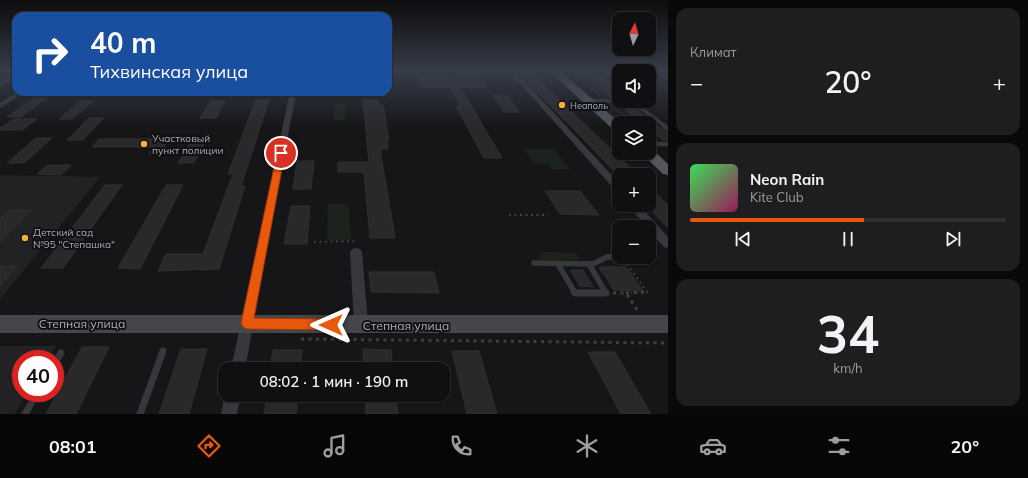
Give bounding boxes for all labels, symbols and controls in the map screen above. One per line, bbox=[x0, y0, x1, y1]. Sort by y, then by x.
north arrow bbox=[612, 12, 656, 56]
map controls bbox=[612, 12, 656, 264]
text: 40 m bbox=[90, 25, 156, 60]
icon: right bbox=[24, 28, 76, 80]
text: Климат bbox=[690, 44, 737, 60]
text: Тихвинская улица bbox=[90, 60, 248, 83]
text: 20° bbox=[824, 63, 872, 101]
button: sound bbox=[612, 64, 656, 108]
text: − bbox=[690, 69, 703, 97]
text: + bbox=[993, 69, 1006, 97]
marker: Неаполь bbox=[557, 100, 567, 110]
place label: Неаполь bbox=[570, 100, 608, 111]
button: layers bbox=[612, 116, 656, 160]
place label: Участковый пункт полиции bbox=[151, 132, 223, 157]
pin bbox=[264, 136, 298, 170]
marker: Участковый пункт полиции bbox=[139, 139, 149, 149]
icon: arrive bbox=[270, 142, 292, 164]
button: + bbox=[612, 168, 656, 212]
text: Neon Rain bbox=[750, 170, 824, 189]
text: Kite Club bbox=[750, 189, 804, 205]
button: − bbox=[612, 220, 656, 264]
place label: Детский сад №95 "Степашка" bbox=[33, 226, 115, 251]
icon: previous bbox=[732, 228, 754, 250]
icon: pause bbox=[837, 228, 859, 250]
icon: next bbox=[942, 228, 964, 250]
marker: Детский сад №95 "Степашка" bbox=[20, 233, 30, 243]
text: 34 bbox=[817, 301, 879, 366]
position arrow bbox=[310, 304, 352, 346]
street label: Степная улица bbox=[39, 316, 125, 331]
street label: Степная улица bbox=[363, 318, 449, 333]
speed limit sign: 40 bbox=[12, 350, 64, 402]
text: km/h bbox=[833, 360, 863, 376]
text: 08:02 · 1 мин · 190 m bbox=[260, 372, 408, 391]
icon: directions bbox=[195, 432, 223, 460]
icon: music bbox=[321, 432, 349, 460]
icon: phone bbox=[447, 432, 475, 460]
icon: climate bbox=[573, 432, 601, 460]
icon: car bbox=[699, 432, 727, 460]
icon: filters bbox=[825, 432, 853, 460]
text: 08:01 bbox=[49, 435, 97, 458]
text: 20° bbox=[951, 435, 979, 458]

